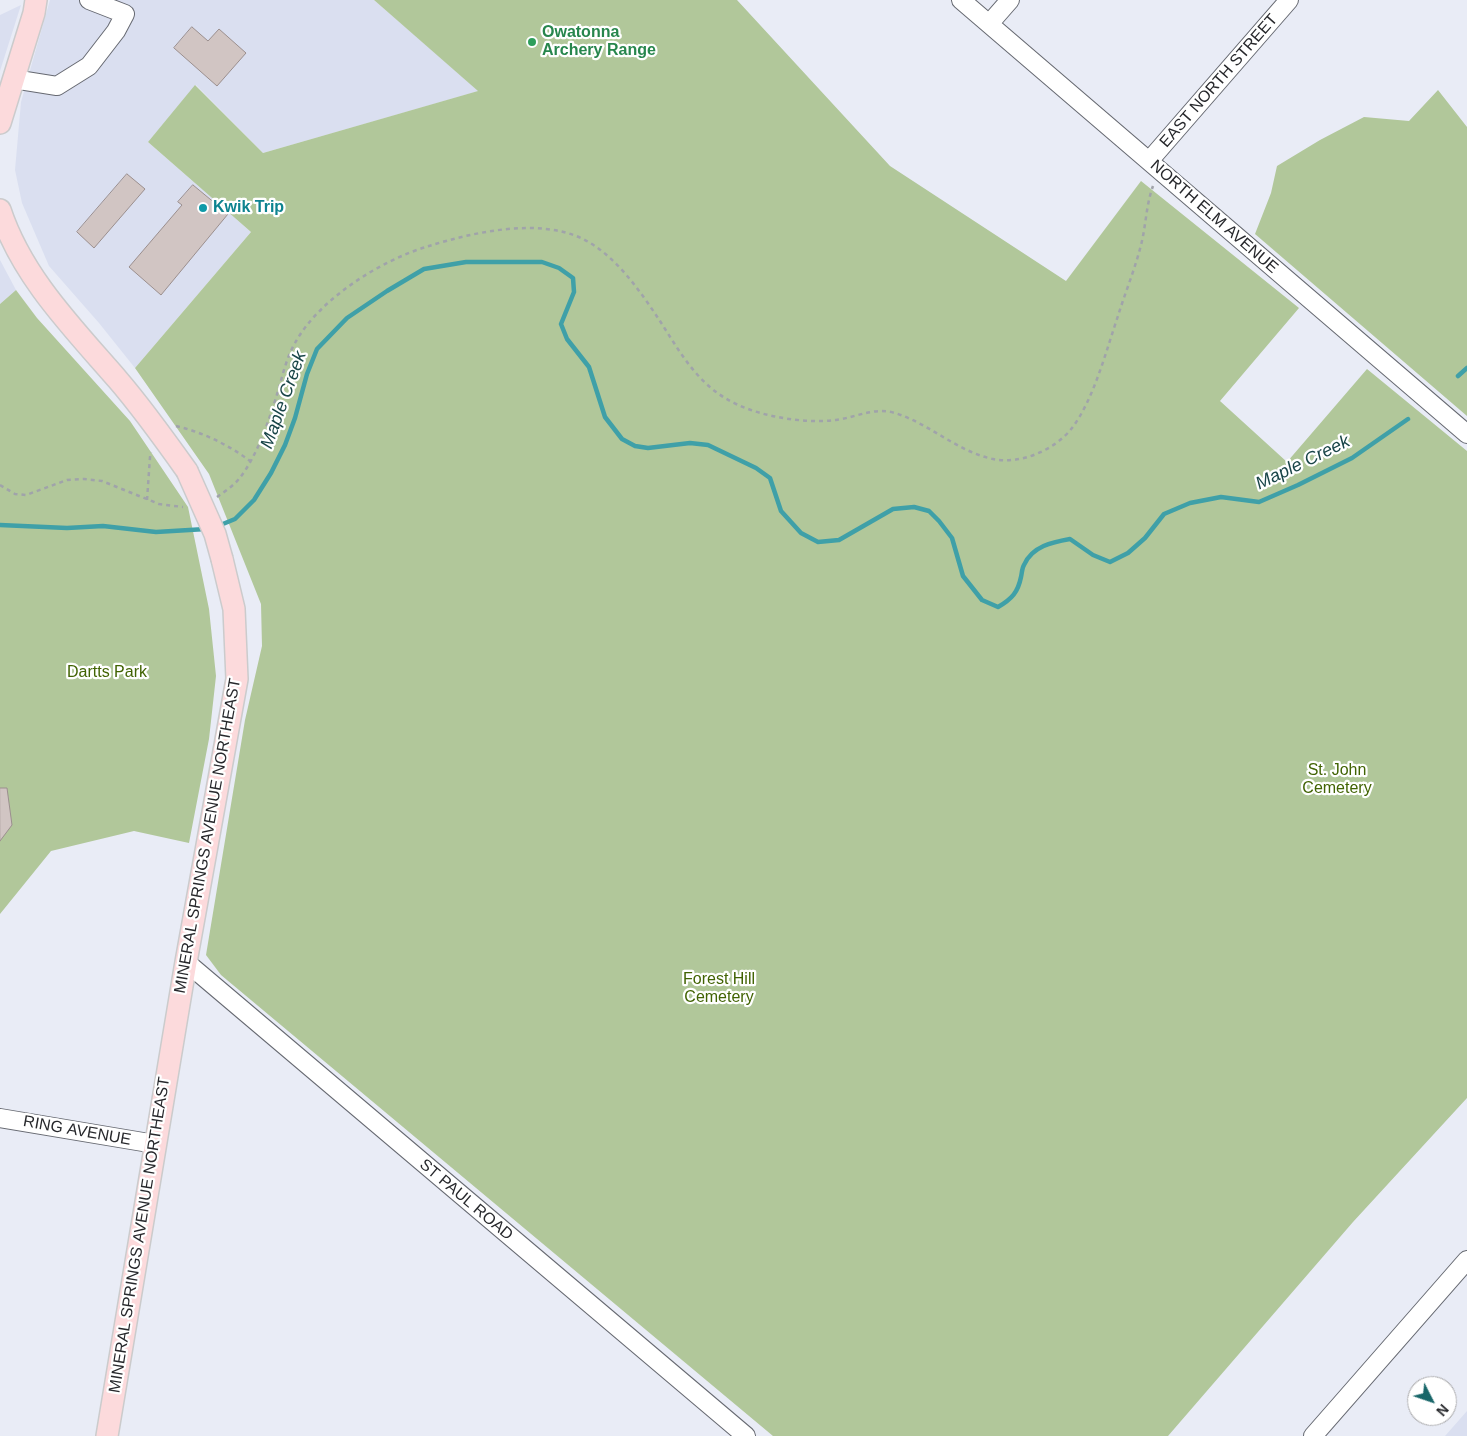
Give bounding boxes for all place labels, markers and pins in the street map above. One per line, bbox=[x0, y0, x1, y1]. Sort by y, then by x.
place label: Owatonna Archery Range bbox=[542, 23, 656, 61]
marker: Owatonna Archery Range bbox=[526, 36, 538, 48]
place label: Kwik Trip bbox=[213, 198, 284, 218]
marker: Kwik Trip bbox=[197, 202, 209, 214]

